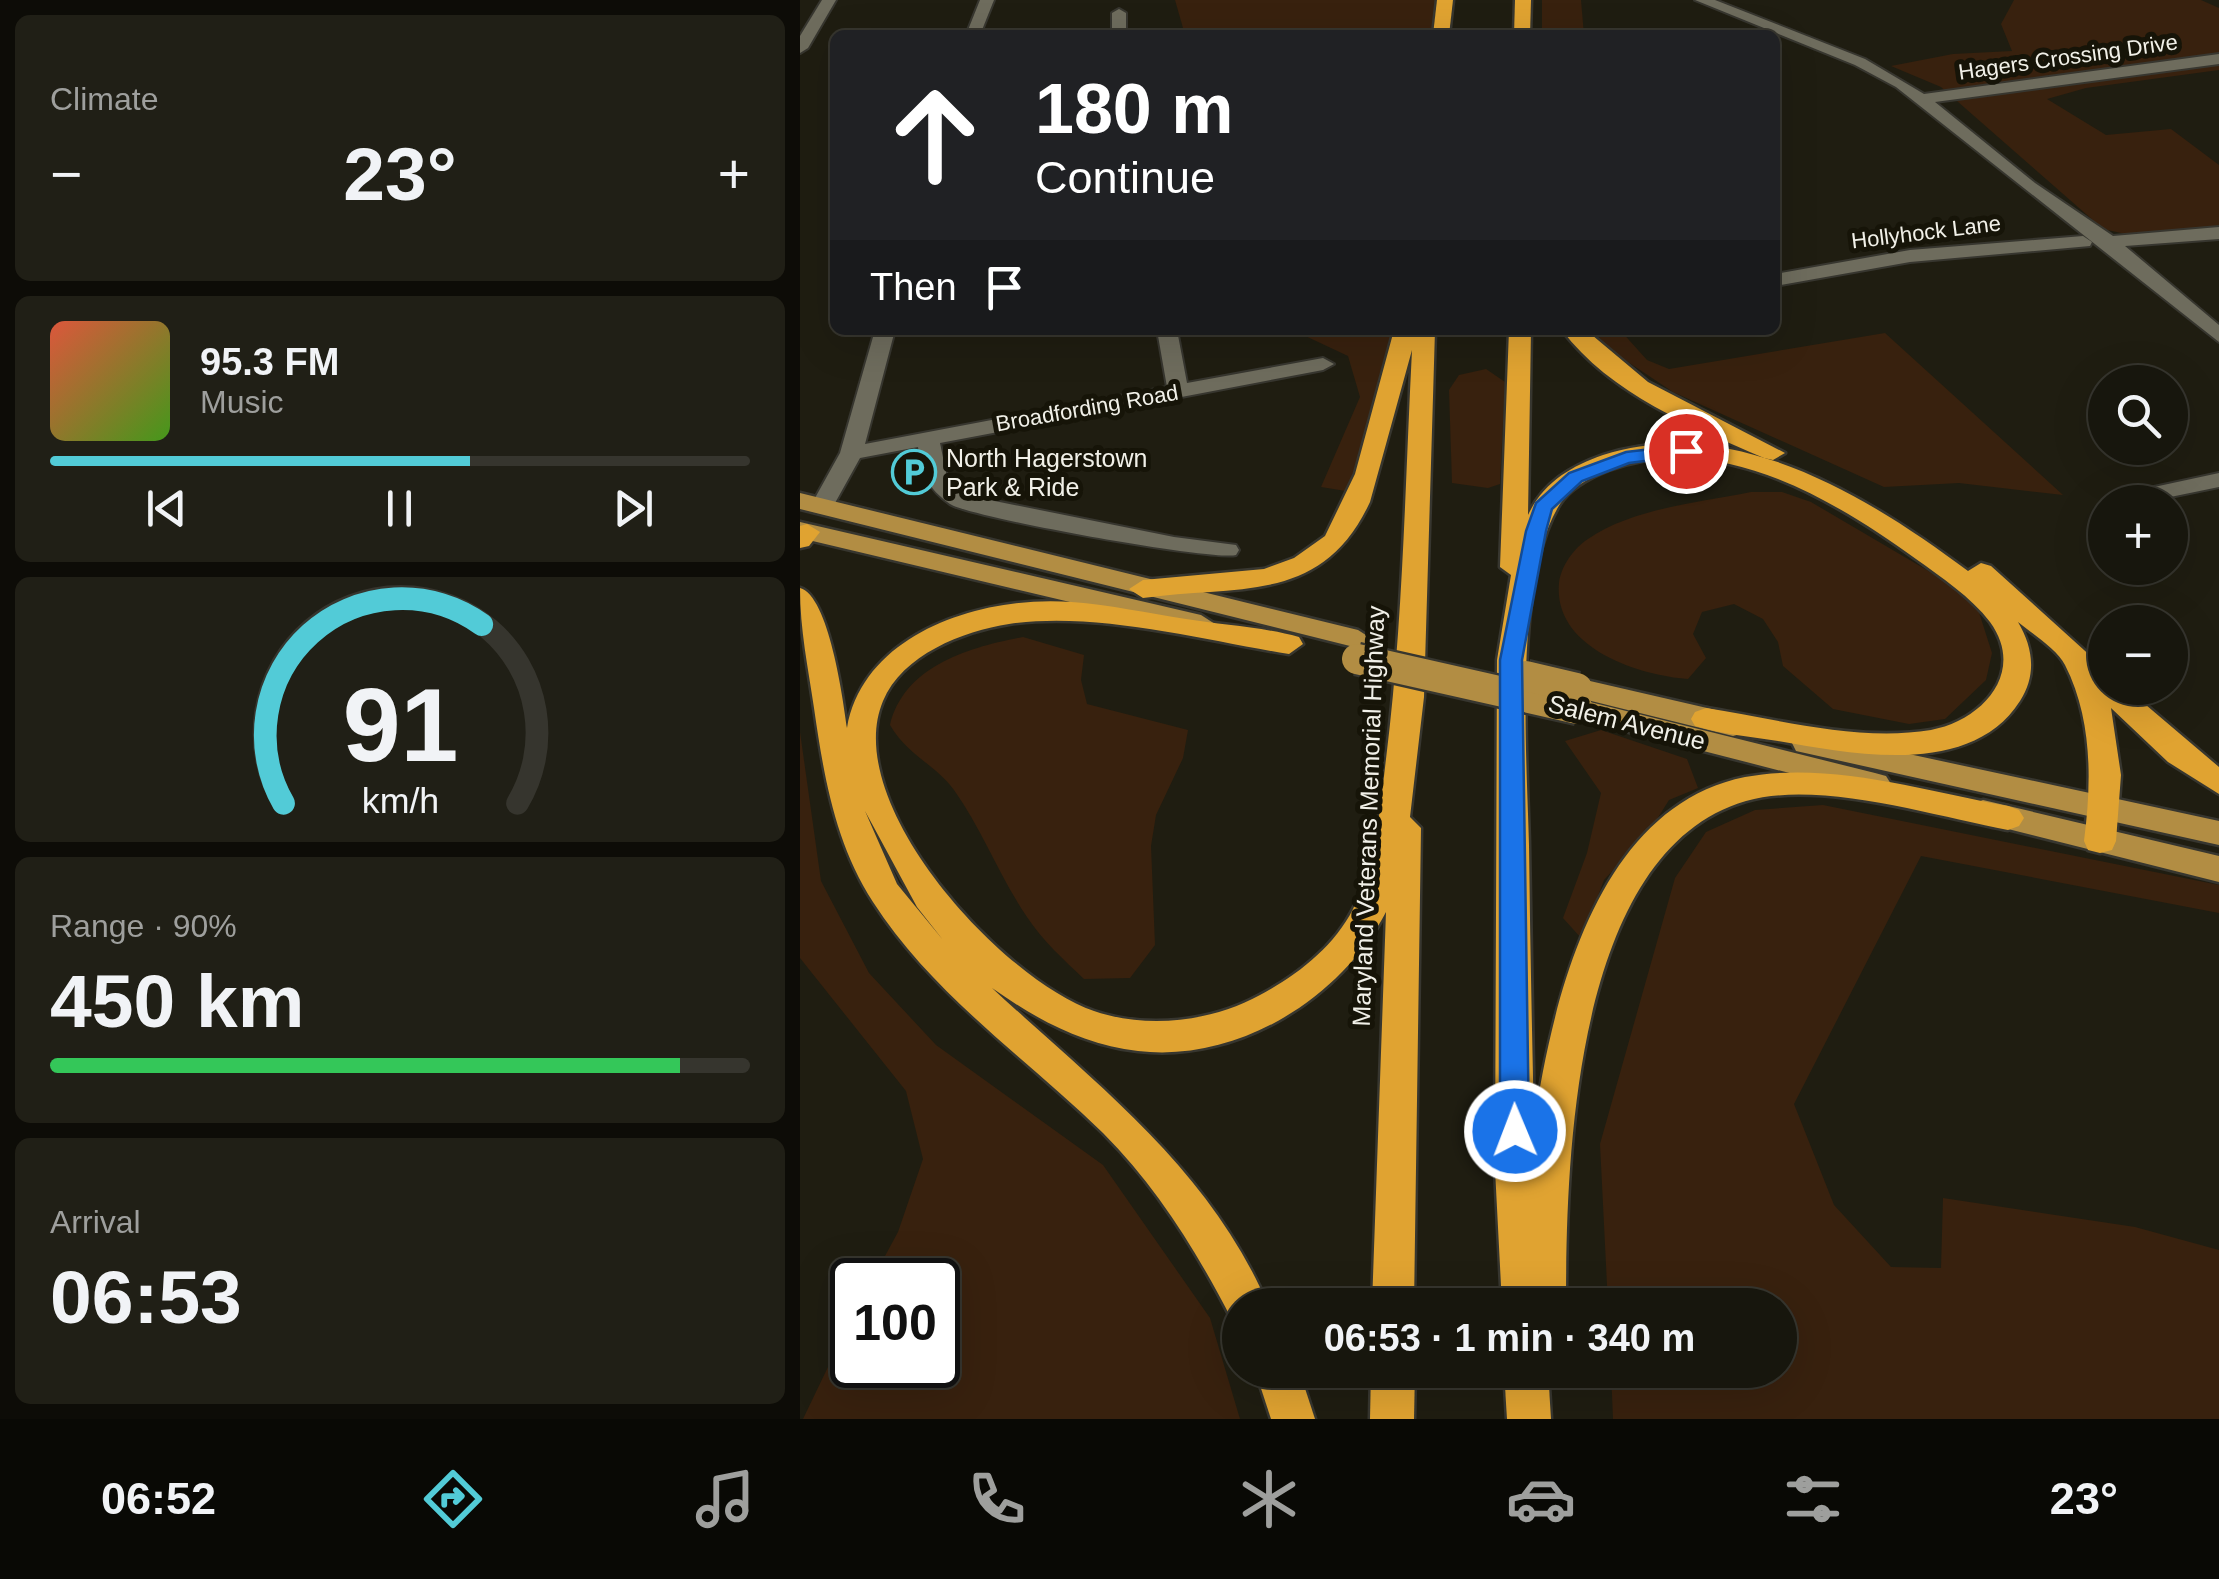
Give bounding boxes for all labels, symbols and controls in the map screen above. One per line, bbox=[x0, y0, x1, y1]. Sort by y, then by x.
street label: Hagers Crossing Drive bbox=[1957, 29, 2179, 85]
icon: ahead bbox=[870, 70, 1000, 200]
text: 180 m bbox=[1035, 70, 1233, 148]
text: Climate bbox=[50, 81, 158, 117]
text: 23° bbox=[343, 132, 457, 216]
text: − bbox=[50, 143, 82, 205]
text: + bbox=[718, 143, 750, 205]
text: Continue bbox=[1035, 152, 1215, 203]
street label: Hollyhock Lane bbox=[1850, 210, 2002, 254]
icon: arrive bbox=[977, 260, 1032, 315]
text: Then bbox=[870, 266, 957, 308]
text: 95.3 FM bbox=[200, 341, 339, 383]
map controls bbox=[2088, 365, 2188, 705]
button: search bbox=[2088, 365, 2188, 465]
street label: Broadfording Road bbox=[994, 380, 1180, 436]
text: Music bbox=[200, 384, 284, 420]
pin bbox=[1644, 409, 1729, 494]
icon: arrive bbox=[1659, 424, 1714, 479]
place label: North Hagerstown Park & Ride bbox=[946, 444, 1147, 501]
parking icon: North Hagerstown Park & Ride bbox=[891, 449, 937, 495]
icon: previous bbox=[139, 481, 194, 536]
icon: pause bbox=[372, 481, 427, 536]
icon: next bbox=[606, 481, 661, 536]
button: + bbox=[2088, 485, 2188, 585]
street label: Maryland Veterans Memorial Highway bbox=[1347, 605, 1389, 1027]
button: − bbox=[2088, 605, 2188, 705]
text: 91 bbox=[342, 667, 458, 783]
street label: Salem Avenue bbox=[1546, 689, 1708, 755]
text: km/h bbox=[361, 781, 439, 821]
text: Range · 90% bbox=[50, 908, 237, 944]
text: 450 km bbox=[50, 959, 304, 1043]
position arrow bbox=[1463, 1079, 1567, 1183]
text: Arrival bbox=[50, 1204, 141, 1240]
text: 06:53 bbox=[50, 1255, 242, 1339]
speed limit sign: 100 bbox=[830, 1258, 960, 1388]
text: 06:53 · 1 min · 340 m bbox=[1324, 1317, 1695, 1359]
icon: directions bbox=[418, 1464, 488, 1534]
icon: music bbox=[690, 1464, 760, 1534]
icon: phone bbox=[962, 1464, 1032, 1534]
icon: climate bbox=[1234, 1464, 1304, 1534]
icon: car bbox=[1506, 1464, 1576, 1534]
icon: filters bbox=[1778, 1464, 1848, 1534]
text: 06:52 bbox=[101, 1473, 216, 1524]
text: 23° bbox=[2050, 1473, 2118, 1524]

